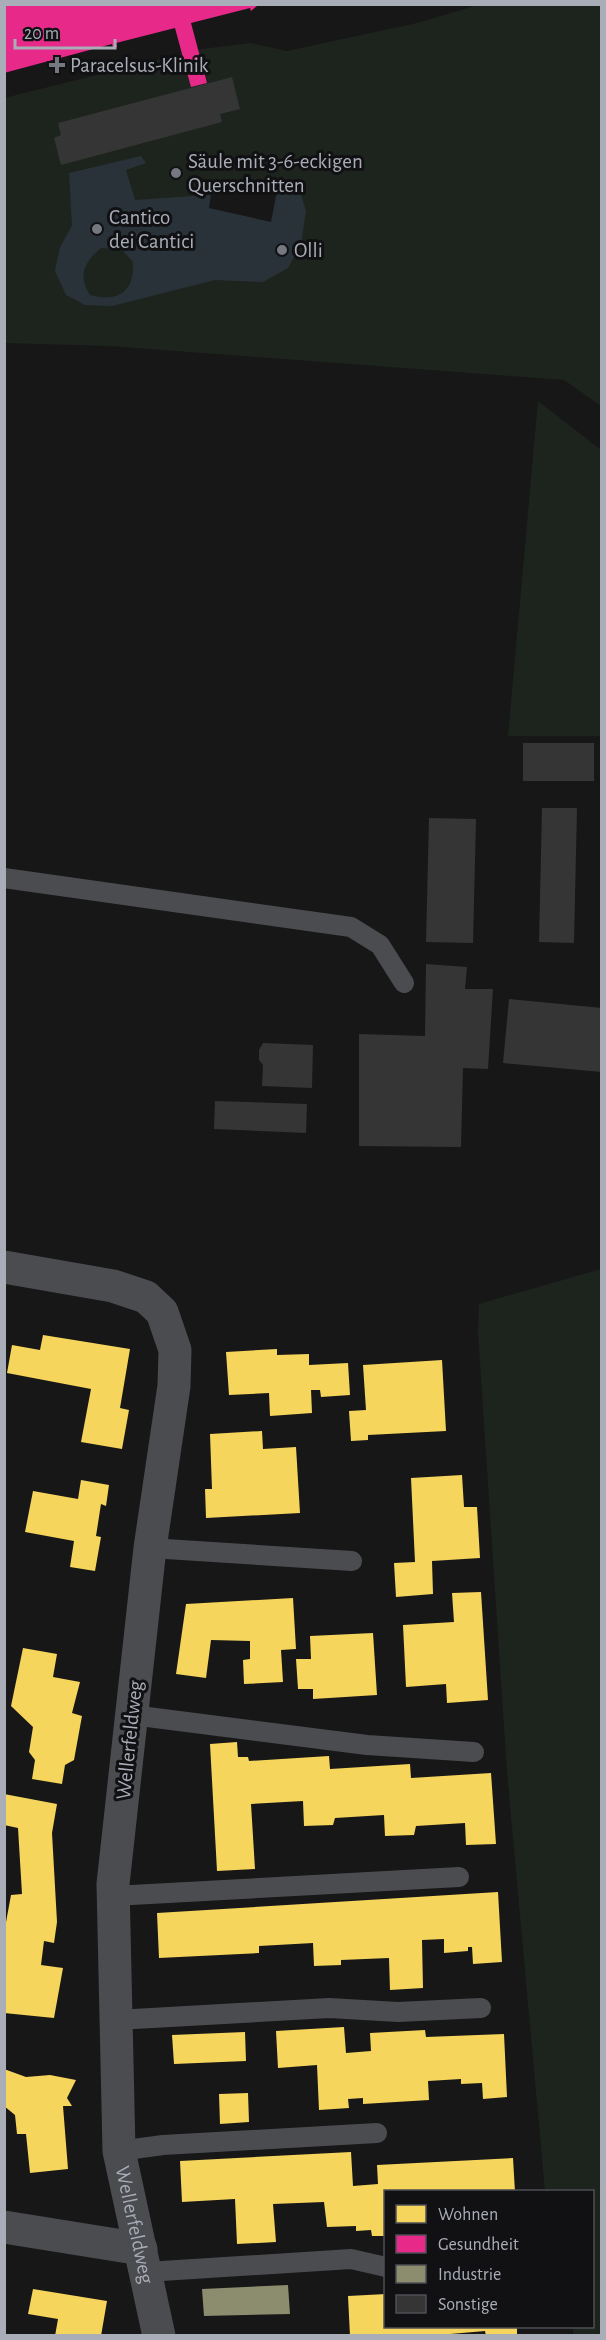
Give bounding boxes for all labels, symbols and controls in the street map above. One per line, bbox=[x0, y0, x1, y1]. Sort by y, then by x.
scale bar bbox=[15, 12, 116, 50]
text: 20 m bbox=[24, 25, 59, 43]
place label: Paracelsus-Klinik bbox=[70, 55, 209, 76]
marker: Paracelsus-Klinik bbox=[48, 56, 66, 74]
place label: Säule mit 3-6-eckigen Querschnitten bbox=[188, 151, 363, 196]
marker: Säule mit 3-6-eckigen Querschnitten bbox=[169, 166, 183, 180]
place label: Cantico dei Cantici bbox=[109, 207, 194, 252]
marker: Cantico dei Cantici bbox=[90, 222, 104, 236]
place label: Olli bbox=[294, 240, 323, 261]
marker: Olli bbox=[275, 243, 289, 257]
street label: Wellerfeldweg bbox=[113, 1679, 146, 1801]
street label: Wellerfeldweg bbox=[112, 2164, 158, 2286]
legend bbox=[384, 2190, 594, 2328]
text: Wohnen bbox=[438, 2206, 498, 2224]
text: Gesundheit bbox=[438, 2236, 519, 2254]
text: Industrie bbox=[438, 2266, 501, 2284]
text: Sonstige bbox=[438, 2296, 498, 2314]

